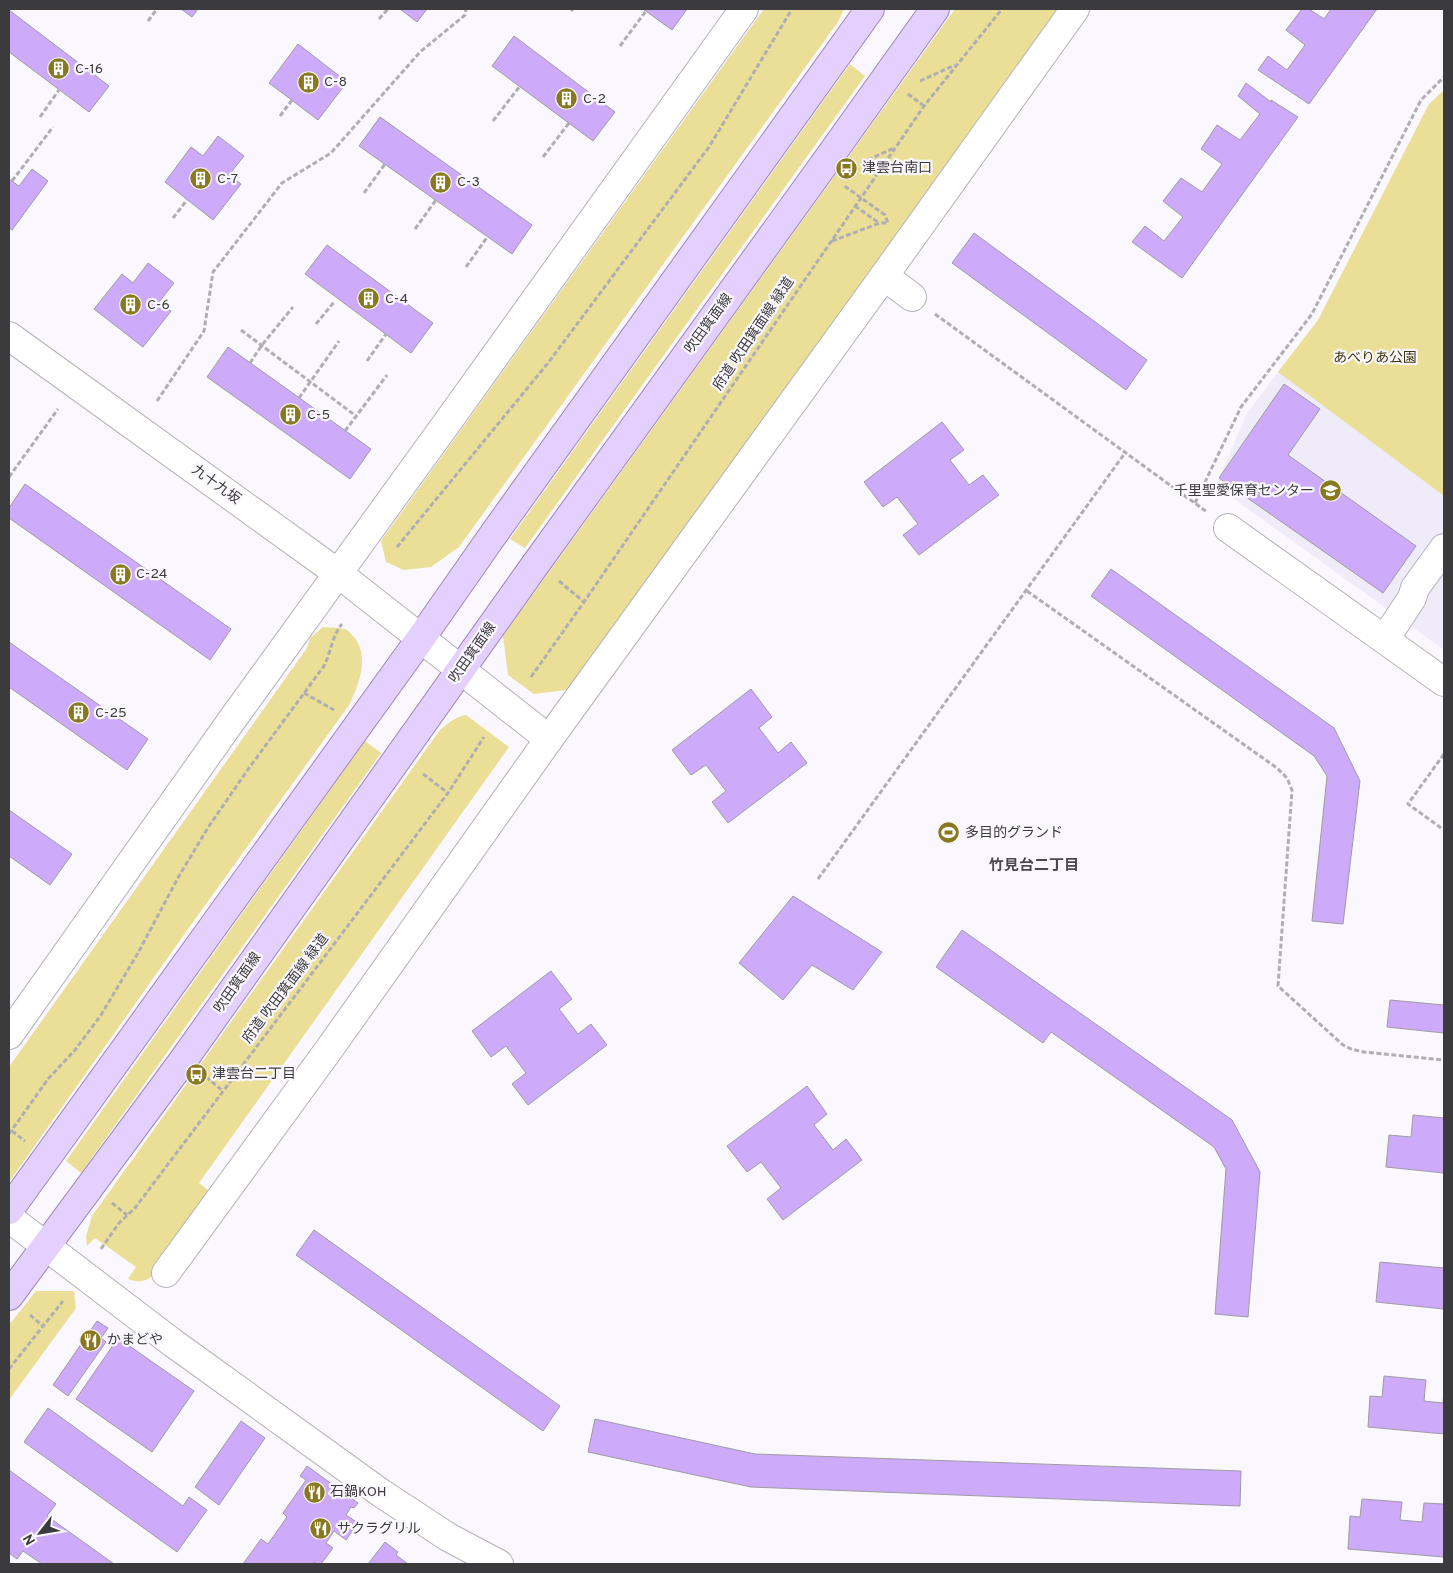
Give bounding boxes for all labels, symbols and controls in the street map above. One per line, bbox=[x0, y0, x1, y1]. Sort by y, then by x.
building icon: C-16 bbox=[47, 57, 71, 81]
place label: C-16 bbox=[75, 61, 103, 78]
building icon: C-8 bbox=[296, 70, 320, 94]
place label: C-8 bbox=[324, 74, 347, 91]
building icon: C-2 bbox=[555, 87, 579, 111]
place label: C-2 bbox=[583, 91, 606, 108]
bus stop icon: 津雲台南口 bbox=[834, 156, 858, 180]
place label: 津雲台南口 bbox=[862, 159, 932, 177]
building icon: C-7 bbox=[189, 167, 213, 191]
building icon: C-3 bbox=[429, 170, 453, 194]
place label: C-7 bbox=[217, 171, 238, 188]
place label: C-3 bbox=[457, 174, 480, 191]
street label: 府道 吹田箕面線 緑道 bbox=[709, 274, 798, 394]
building icon: C-4 bbox=[357, 287, 381, 311]
street label: 吹田箕面線 bbox=[681, 290, 736, 357]
place label: C-4 bbox=[385, 291, 408, 308]
building icon: C-6 bbox=[119, 293, 143, 317]
place label: C-6 bbox=[147, 297, 170, 314]
park label: あべりあ公園 bbox=[1333, 350, 1417, 367]
building icon: C-5 bbox=[279, 403, 303, 427]
place label: C-5 bbox=[307, 407, 330, 424]
street label: 九十九坂 bbox=[188, 462, 244, 508]
school or university icon: 千里聖愛保育センター bbox=[1318, 479, 1342, 503]
place label: 千里聖愛保育センター bbox=[1174, 483, 1314, 500]
building icon: C-24 bbox=[108, 562, 132, 586]
place label: C-24 bbox=[136, 566, 168, 583]
street label: 吹田箕面線 bbox=[445, 619, 500, 687]
building icon: C-25 bbox=[67, 701, 91, 725]
place label: C-25 bbox=[95, 705, 127, 722]
sports icon: 多目的グランド bbox=[937, 821, 961, 845]
place label: 多目的グランド bbox=[965, 824, 1063, 842]
district label: 竹見台二丁目 bbox=[989, 857, 1079, 876]
street label: 府道 吹田箕面線 緑道 bbox=[239, 930, 333, 1047]
street label: 吹田箕面線 bbox=[210, 949, 265, 1017]
bus stop icon: 津雲台二丁目 bbox=[184, 1062, 208, 1086]
place label: 津雲台二丁目 bbox=[212, 1065, 296, 1083]
restaurant icon: かまどや bbox=[79, 1328, 103, 1352]
place label: かまどや bbox=[107, 1332, 163, 1349]
restaurant icon: 石鍋KOH bbox=[302, 1480, 326, 1504]
place label: 石鍋KOH bbox=[330, 1484, 387, 1501]
north arrow bbox=[15, 1508, 65, 1558]
restaurant icon: サクラグリル bbox=[309, 1517, 333, 1541]
place label: サクラグリル bbox=[337, 1521, 421, 1538]
text: N bbox=[20, 1530, 40, 1548]

